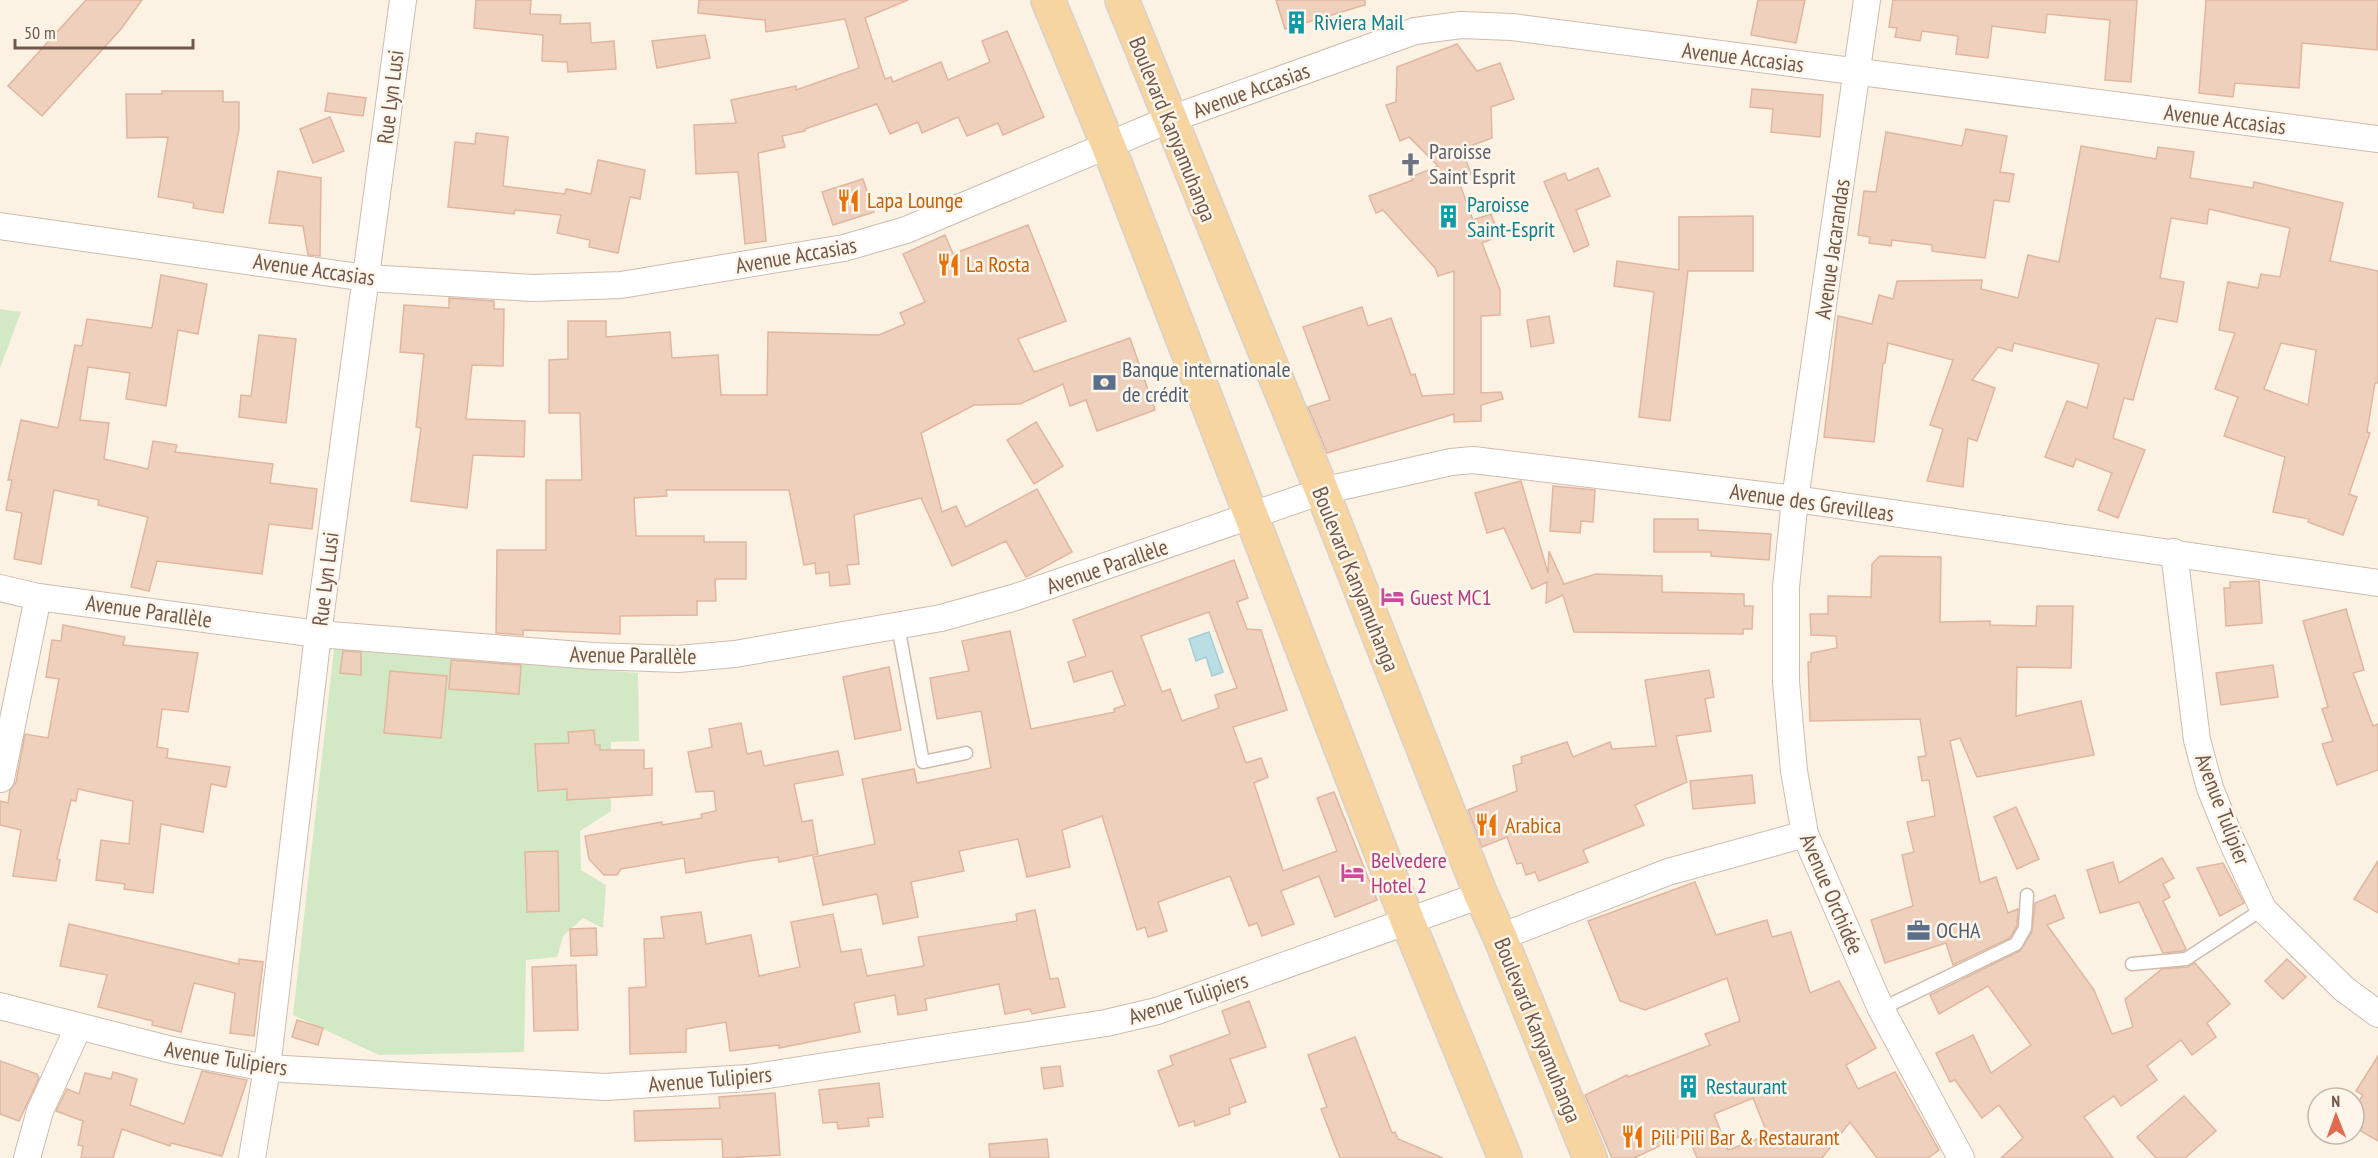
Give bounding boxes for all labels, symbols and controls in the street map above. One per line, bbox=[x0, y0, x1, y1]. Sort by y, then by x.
place label: Riviera Mail bbox=[1314, 8, 1405, 36]
building icon: Riviera Mail bbox=[1283, 9, 1309, 35]
scale bar bbox=[15, 12, 194, 50]
text: 50 m bbox=[24, 21, 56, 44]
street label: Boulevard Kanyamuhanga bbox=[1123, 32, 1223, 226]
street label: Avenue Accasias bbox=[1681, 36, 1805, 78]
street label: Rue Lyn Lusi bbox=[370, 48, 410, 146]
street label: Avenue Accasias bbox=[1189, 56, 1313, 124]
street label: Avenue Accasias bbox=[2163, 98, 2287, 140]
place label: Paroisse Saint Esprit bbox=[1429, 137, 1516, 190]
church icon: Paroisse Saint Esprit bbox=[1398, 151, 1424, 177]
street label: Avenue Jacarandas bbox=[1808, 177, 1856, 321]
place label: Lapa Lounge bbox=[867, 186, 963, 214]
restaurant icon: Lapa Lounge bbox=[836, 187, 862, 213]
place label: Paroisse Saint-Esprit bbox=[1467, 190, 1555, 243]
building icon: Paroisse Saint-Esprit bbox=[1436, 204, 1462, 230]
street label: Avenue Accasias bbox=[733, 231, 859, 279]
street label: Avenue Accasias bbox=[251, 247, 377, 291]
place label: La Rosta bbox=[966, 250, 1030, 278]
restaurant icon: La Rosta bbox=[935, 251, 961, 277]
place label: Banque internationale de crédit bbox=[1122, 355, 1291, 408]
bank icon: Banque internationale de crédit bbox=[1091, 369, 1117, 395]
street label: Avenue des Grevilleas bbox=[1728, 477, 1896, 527]
street label: Boulevard Kanyamuhanga bbox=[1306, 482, 1406, 676]
street label: Rue Lyn Lusi bbox=[305, 530, 345, 628]
street label: Avenue Parallèle bbox=[1042, 532, 1172, 600]
place label: Guest MC1 bbox=[1410, 583, 1492, 611]
hotel icon: Guest MC1 bbox=[1379, 584, 1405, 610]
street label: Avenue Parallèle bbox=[84, 588, 214, 634]
street label: Avenue Parallèle bbox=[569, 640, 697, 670]
street label: Avenue Tulipier bbox=[2189, 750, 2257, 868]
place label: Arabica bbox=[1505, 811, 1561, 839]
restaurant icon: Arabica bbox=[1474, 812, 1500, 838]
street label: Avenue Orchidée bbox=[1794, 830, 1870, 958]
place label: Belvedere Hotel 2 bbox=[1371, 846, 1447, 899]
hotel icon: Belvedere Hotel 2 bbox=[1340, 860, 1366, 886]
place label: OCHA bbox=[1936, 916, 1981, 944]
office icon: OCHA bbox=[1905, 917, 1931, 943]
street label: Boulevard Kanyamuhanga bbox=[1488, 933, 1588, 1127]
street label: Avenue Tulipiers bbox=[1125, 966, 1251, 1030]
street label: Avenue Tulipiers bbox=[163, 1034, 289, 1082]
street label: Avenue Tulipiers bbox=[647, 1060, 773, 1098]
place label: Restaurant bbox=[1706, 1072, 1787, 1100]
building icon: Restaurant bbox=[1675, 1073, 1701, 1099]
north arrow bbox=[2306, 1086, 2366, 1146]
text: N bbox=[2331, 1091, 2340, 1111]
place label: Pili Pili Bar & Restaurant bbox=[1651, 1123, 1840, 1151]
restaurant icon: Pili Pili Bar & Restaurant bbox=[1620, 1124, 1646, 1150]

